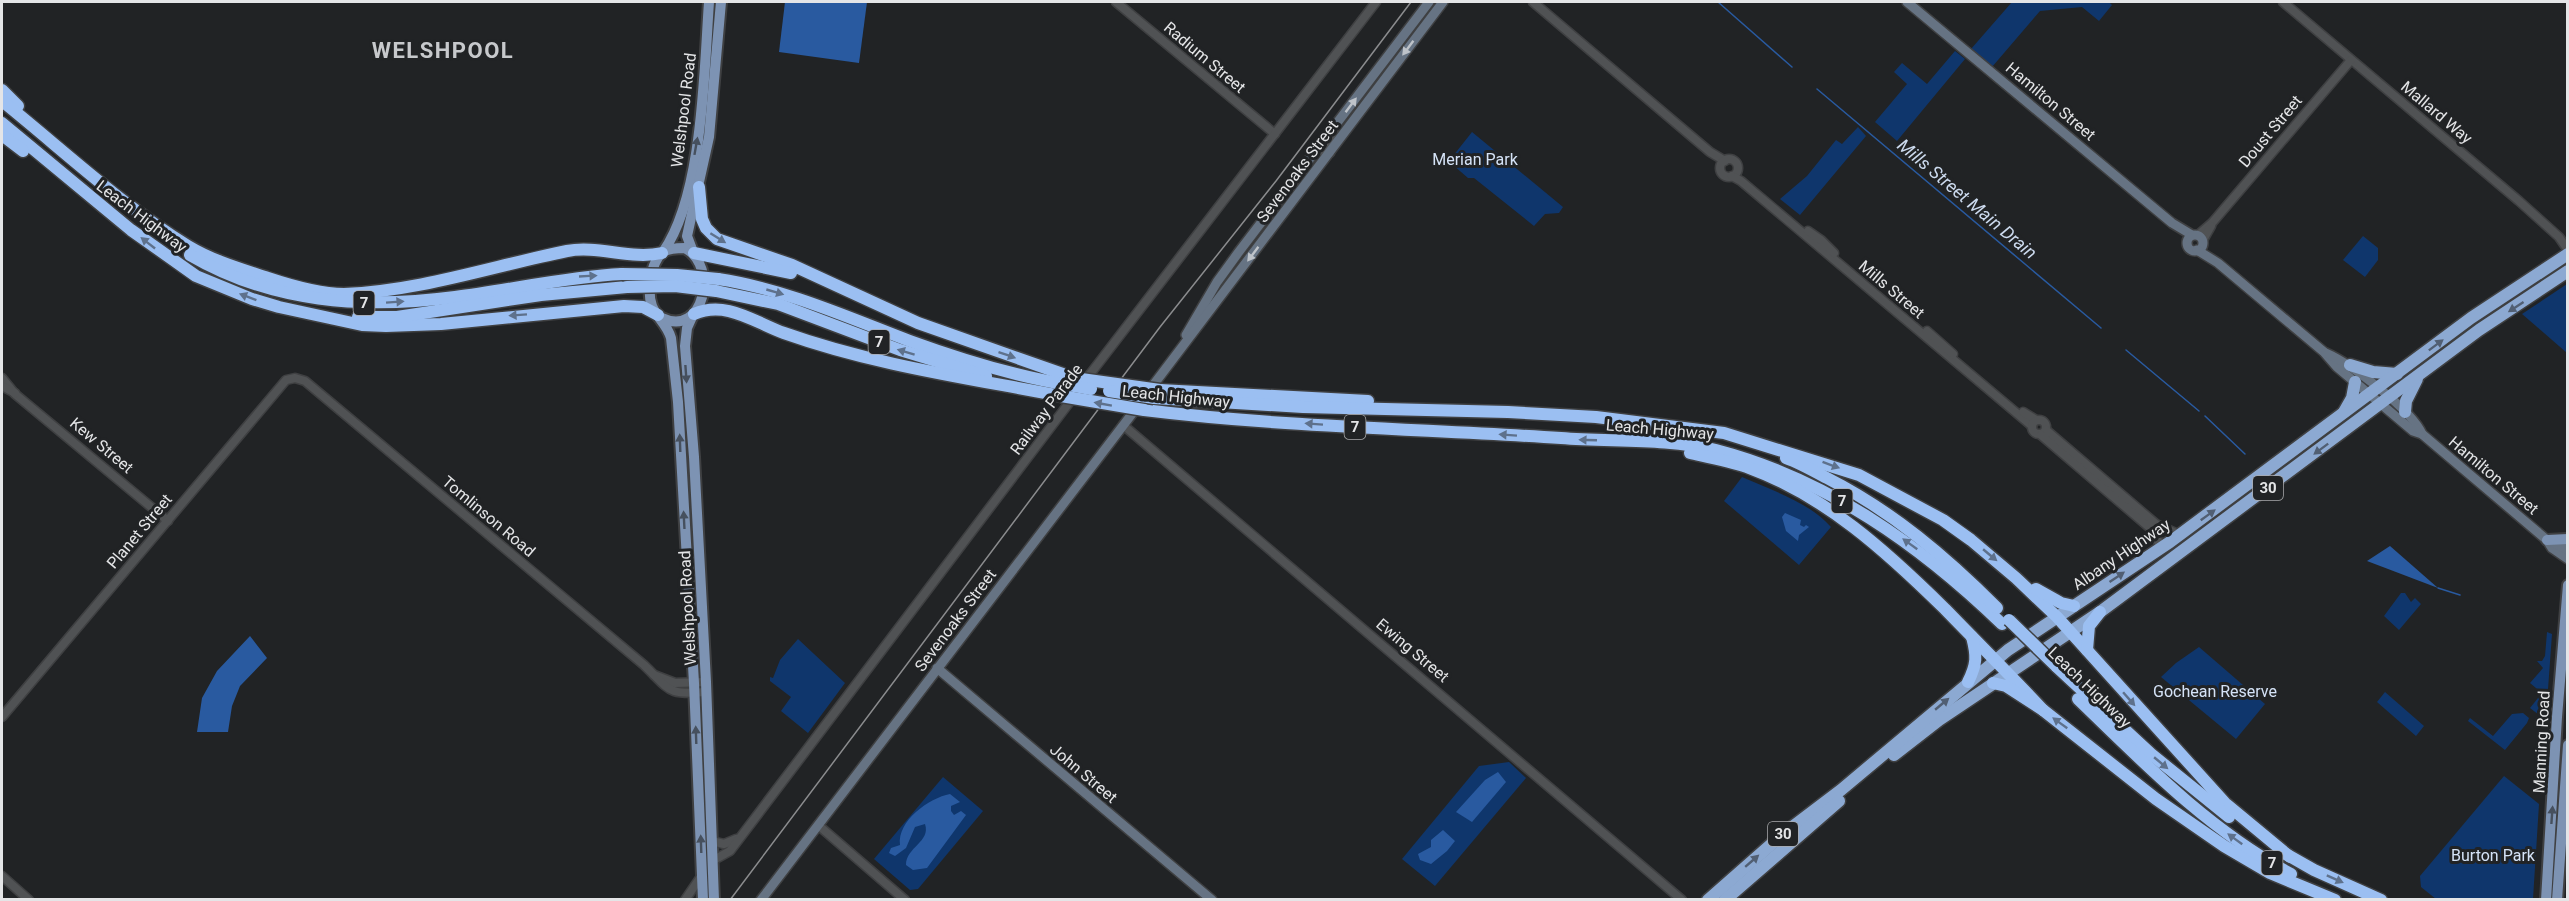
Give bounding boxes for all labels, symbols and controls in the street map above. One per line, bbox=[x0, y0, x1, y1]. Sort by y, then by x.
street label: Radium Street bbox=[1160, 18, 1249, 97]
district label: WELSHPOOL bbox=[372, 38, 514, 63]
one-way arrow bbox=[1402, 40, 1414, 56]
street label: Welshpool Road bbox=[667, 52, 700, 168]
street label: Hamilton Street bbox=[2002, 58, 2099, 144]
street label: Mallard Way bbox=[2397, 77, 2477, 148]
street label: Doust Street bbox=[2235, 91, 2306, 171]
one-way arrow bbox=[1345, 97, 1357, 113]
street label: Sevenoaks Street bbox=[1253, 116, 1342, 226]
water label: Mills Street Main Drain bbox=[1893, 134, 2041, 263]
one-way arrow bbox=[692, 137, 701, 156]
park label: Merian Park bbox=[1432, 150, 1519, 169]
street label: Leach Highway bbox=[93, 176, 191, 257]
one-way arrow bbox=[710, 233, 726, 244]
one-way arrow bbox=[140, 236, 156, 249]
one-way arrow bbox=[1247, 247, 1259, 262]
street label: Mills Street bbox=[1855, 256, 1928, 322]
one-way arrow bbox=[578, 271, 597, 281]
one-way arrow bbox=[766, 288, 784, 297]
road number: 7 bbox=[354, 291, 374, 315]
one-way arrow bbox=[239, 292, 257, 302]
one-way arrow bbox=[385, 297, 404, 307]
one-way arrow bbox=[2507, 301, 2524, 312]
one-way arrow bbox=[508, 310, 527, 320]
road number: 7 bbox=[868, 330, 890, 354]
one-way arrow bbox=[2428, 339, 2443, 351]
one-way arrow bbox=[897, 347, 915, 356]
one-way arrow bbox=[998, 351, 1016, 360]
street label: Railway Parade bbox=[1006, 360, 1087, 458]
one-way arrow bbox=[682, 365, 691, 384]
street label: Leach Highway bbox=[1121, 381, 1231, 412]
one-way arrow bbox=[1093, 399, 1112, 408]
street label: Kew Street bbox=[66, 414, 137, 477]
road number: 7 bbox=[1344, 415, 1366, 439]
street label: Leach Highway bbox=[1605, 415, 1715, 444]
one-way arrow bbox=[1304, 419, 1323, 429]
one-way arrow bbox=[1499, 430, 1518, 440]
street label: Hamilton Street bbox=[2445, 432, 2542, 518]
one-way arrow bbox=[675, 433, 684, 452]
one-way arrow bbox=[1578, 435, 1597, 444]
one-way arrow bbox=[2313, 442, 2328, 454]
one-way arrow bbox=[1822, 460, 1840, 470]
street label: Tomlinson Road bbox=[438, 472, 539, 561]
road number: 30 bbox=[2253, 476, 2283, 500]
road number: 7 bbox=[1832, 489, 1852, 513]
street label: Planet Street bbox=[103, 490, 176, 572]
one-way arrow bbox=[2199, 509, 2215, 521]
one-way arrow bbox=[679, 510, 689, 529]
street label: Albany Highway bbox=[2069, 515, 2174, 594]
one-way arrow bbox=[1903, 539, 1918, 551]
one-way arrow bbox=[1982, 549, 1998, 562]
street label: Welshpool Road bbox=[675, 550, 700, 666]
street label: Sevenoaks Street bbox=[911, 565, 1000, 675]
one-way arrow bbox=[2109, 572, 2125, 583]
street label: Ewing Street bbox=[1373, 615, 1453, 686]
street label: Leach Highway bbox=[2044, 643, 2135, 732]
park label: Gochean Reserve bbox=[2153, 682, 2277, 701]
street label: Manning Road bbox=[2529, 690, 2554, 794]
one-way arrow bbox=[2122, 691, 2135, 706]
one-way arrow bbox=[1934, 698, 1949, 711]
one-way arrow bbox=[2053, 717, 2069, 729]
one-way arrow bbox=[692, 726, 701, 745]
street label: John Street bbox=[1046, 740, 1121, 807]
one-way arrow bbox=[2153, 756, 2169, 769]
one-way arrow bbox=[2547, 806, 2556, 825]
road number: 30 bbox=[1768, 822, 1798, 846]
one-way arrow bbox=[2227, 833, 2243, 845]
one-way arrow bbox=[696, 834, 705, 853]
park label: Burton Park bbox=[2451, 846, 2536, 865]
road number: 7 bbox=[2262, 851, 2282, 875]
one-way arrow bbox=[1744, 855, 1759, 868]
one-way arrow bbox=[2326, 875, 2343, 884]

